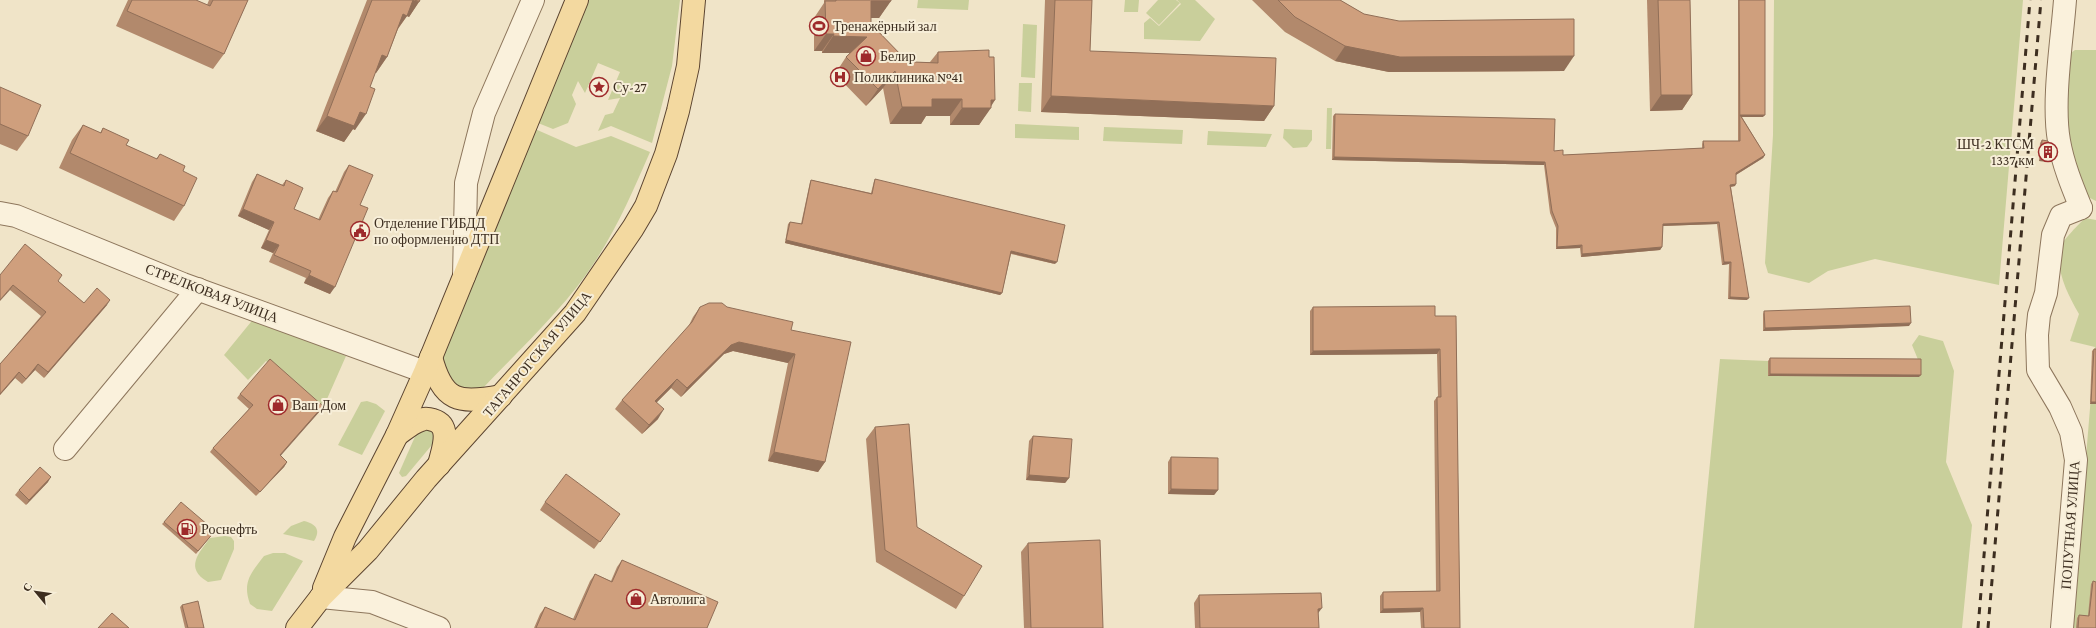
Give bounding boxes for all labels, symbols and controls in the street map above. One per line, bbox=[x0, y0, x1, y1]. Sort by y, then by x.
sports icon: Тренажёрный зал bbox=[808, 15, 830, 37]
place label: Тренажёрный зал bbox=[833, 18, 937, 34]
shop icon: Белир bbox=[855, 45, 877, 67]
place label: Белир bbox=[880, 48, 916, 64]
hospital icon: Поликлиника №41 bbox=[829, 66, 851, 88]
place label: Поликлиника №41 bbox=[854, 69, 963, 85]
place icon: Су-27 bbox=[588, 76, 610, 98]
place label: Су-27 bbox=[613, 79, 647, 95]
place label: ШЧ-2 КТСМ 1337 км bbox=[1957, 136, 2035, 168]
building icon: ШЧ-2 КТСМ 1337 км bbox=[2037, 141, 2059, 163]
place label: Отделение ГИБДД по оформлению ДТП bbox=[374, 215, 499, 247]
public building icon: Отделение ГИБДД по оформлению ДТП bbox=[349, 220, 371, 242]
street label: СТРЕЛКОВАЯ УЛИЦА bbox=[143, 260, 282, 326]
street label: ТАГАНРОГСКАЯ УЛИЦА bbox=[480, 287, 595, 420]
shop icon: Ваш Дом bbox=[267, 394, 289, 416]
place label: Ваш Дом bbox=[292, 397, 346, 413]
street label: ПОПУТНАЯ УЛИЦА bbox=[2058, 459, 2083, 590]
fuel station icon: Роснефть bbox=[176, 518, 198, 540]
place label: Роснефть bbox=[201, 521, 257, 537]
north arrow bbox=[16, 572, 56, 612]
text: С bbox=[20, 581, 34, 594]
shop icon: Автолига bbox=[625, 588, 647, 610]
place label: Автолига bbox=[650, 591, 706, 607]

